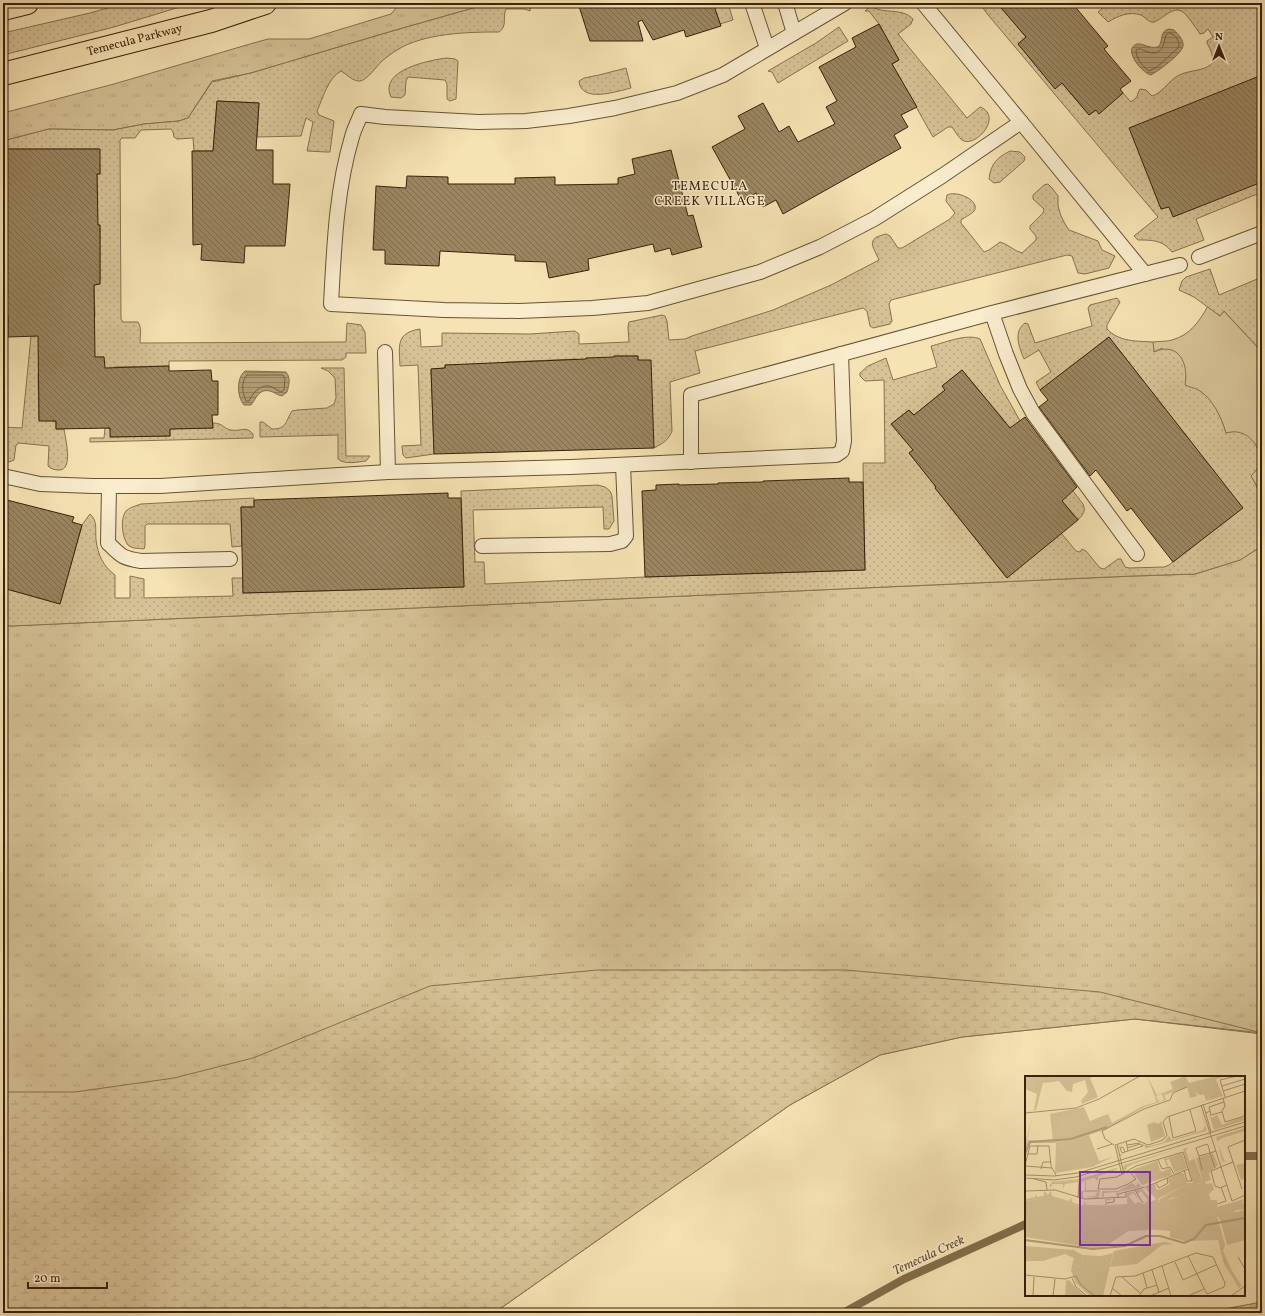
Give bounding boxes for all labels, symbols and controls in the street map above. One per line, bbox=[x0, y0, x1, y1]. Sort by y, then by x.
street label: Temecula Parkway bbox=[85, 20, 185, 60]
north arrow bbox=[1199, 26, 1239, 66]
text: N bbox=[1215, 30, 1223, 45]
district label: TEMECULA CREEK VILLAGE bbox=[654, 178, 766, 211]
inset map bbox=[1025, 1076, 1245, 1296]
water label: Temecula Creek bbox=[890, 1232, 968, 1280]
scale bar bbox=[28, 1264, 107, 1290]
text: 20 m bbox=[34, 1271, 61, 1287]

